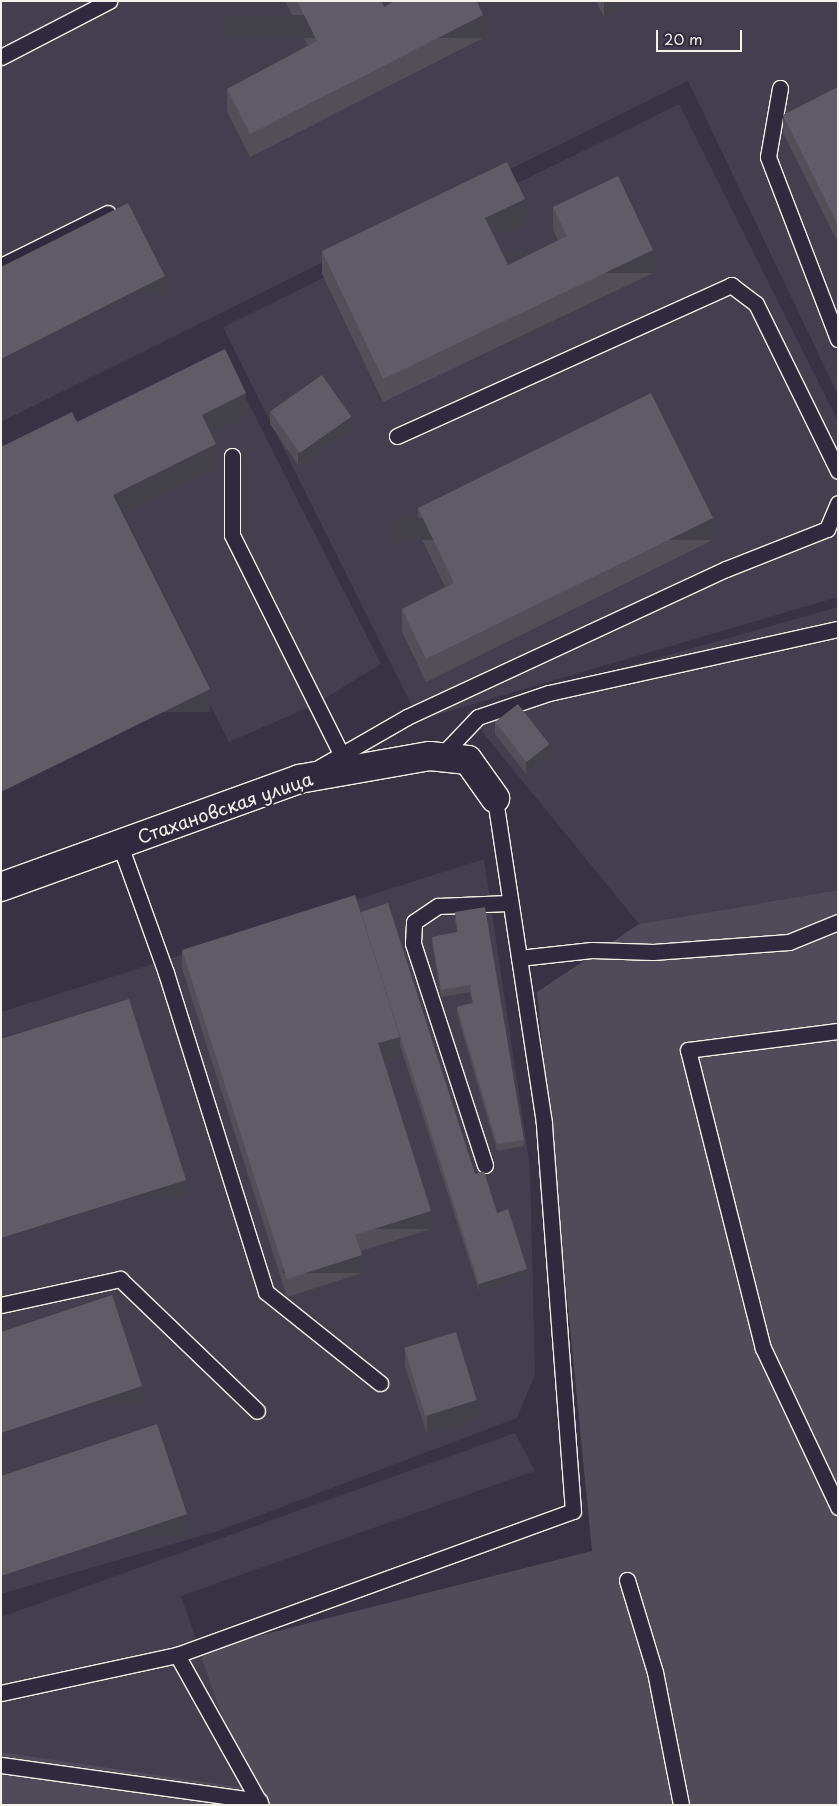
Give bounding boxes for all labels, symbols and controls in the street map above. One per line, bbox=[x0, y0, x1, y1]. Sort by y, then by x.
scale bar bbox=[659, 20, 745, 52]
text: 20 m bbox=[664, 27, 703, 50]
street label: Стахановская улица bbox=[134, 768, 316, 848]

